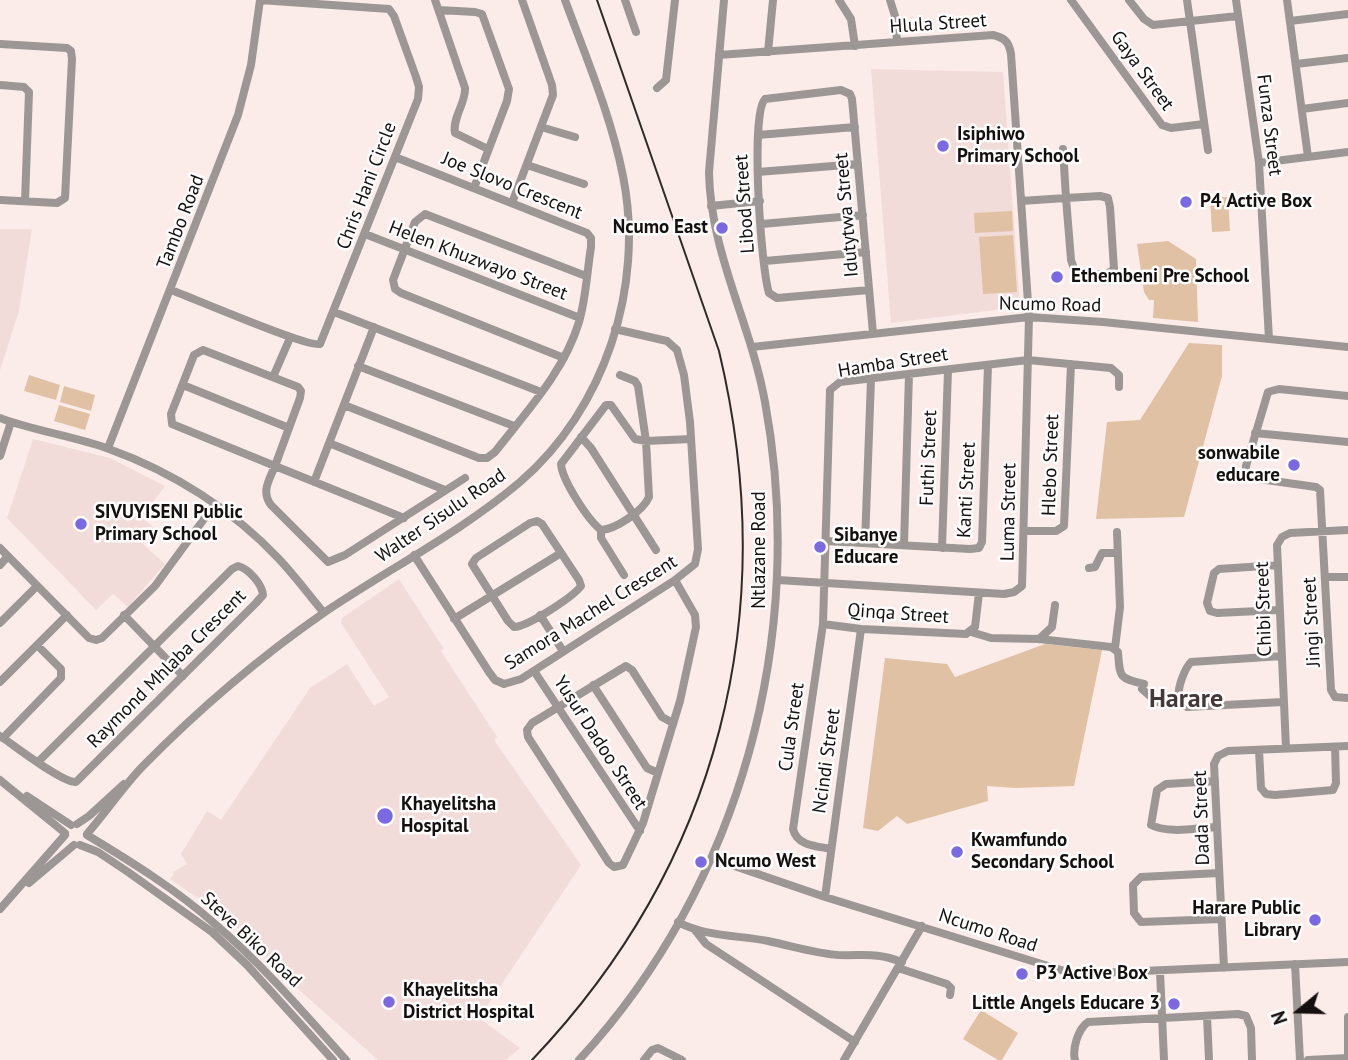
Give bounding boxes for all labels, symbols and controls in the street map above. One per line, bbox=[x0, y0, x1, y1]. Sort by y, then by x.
street label: Hlula Street bbox=[889, 9, 987, 39]
street label: Gaya Street bbox=[1105, 27, 1179, 115]
street label: Funza Street bbox=[1251, 73, 1287, 177]
street label: Chris Hani Circle bbox=[332, 119, 402, 253]
place label: Isiphiwo Primary School bbox=[957, 124, 1079, 168]
marker: Isiphiwo Primary School bbox=[935, 138, 951, 154]
street label: Joe Slovo Crescent bbox=[438, 147, 586, 225]
street label: Idutytwa Street bbox=[830, 152, 864, 278]
street label: Libod Street bbox=[730, 154, 760, 254]
street label: Tambo Road bbox=[153, 172, 209, 272]
place label: P4 Active Box bbox=[1200, 191, 1312, 213]
marker: P4 Active Box bbox=[1178, 194, 1194, 210]
street label: Helen Khuzwayo Street bbox=[385, 216, 571, 306]
place label: Ncumo East bbox=[613, 217, 708, 239]
marker: Ncumo East bbox=[714, 220, 730, 236]
place label: Ethembeni Pre School bbox=[1071, 266, 1249, 288]
marker: Ethembeni Pre School bbox=[1049, 269, 1065, 285]
street label: Ncumo Road bbox=[999, 293, 1101, 317]
street label: Hamba Street bbox=[836, 343, 950, 383]
street label: Futhi Street bbox=[916, 410, 942, 506]
street label: Hlebo Street bbox=[1038, 414, 1064, 516]
street label: Kanti Street bbox=[953, 441, 981, 539]
place label: sonwabile educare bbox=[1198, 443, 1280, 487]
marker: sonwabile educare bbox=[1286, 457, 1302, 473]
street label: Luma Street bbox=[997, 463, 1021, 561]
street label: Walter Sisulu Road bbox=[372, 464, 510, 568]
street label: Ntlazane Road bbox=[749, 491, 771, 609]
place label: SIVUYISENI Public Primary School bbox=[95, 502, 243, 546]
marker: SIVUYISENI Public Primary School bbox=[73, 516, 89, 532]
place label: Sibanye Educare bbox=[834, 525, 898, 569]
marker: Sibanye Educare bbox=[812, 539, 828, 555]
street label: Samora Machel Crescent bbox=[501, 551, 681, 675]
street label: Chibi Street bbox=[1251, 561, 1277, 657]
street label: Jingi Street bbox=[1298, 577, 1326, 667]
street label: Raymond Mhlaba Crescent bbox=[83, 585, 251, 753]
street label: Qinqa Street bbox=[846, 599, 950, 629]
street label: Yusuf Dadoo Street bbox=[548, 672, 652, 814]
street label: Cula Street bbox=[774, 681, 810, 773]
district label: Harare bbox=[1149, 684, 1223, 716]
street label: Ncindi Street bbox=[808, 707, 846, 815]
street label: Dada Street bbox=[1189, 770, 1215, 866]
place label: Khayelitsha Hospital bbox=[401, 794, 496, 838]
marker: Khayelitsha Hospital bbox=[375, 806, 395, 826]
place label: Kwamfundo Secondary School bbox=[971, 830, 1114, 874]
marker: Kwamfundo Secondary School bbox=[949, 844, 965, 860]
place label: Ncumo West bbox=[715, 851, 816, 873]
marker: Ncumo West bbox=[693, 854, 709, 870]
street label: Steve Biko Road bbox=[196, 887, 306, 993]
place label: Harare Public Library bbox=[1192, 898, 1301, 942]
street label: Ncumo Road bbox=[936, 904, 1040, 958]
marker: Harare Public Library bbox=[1307, 912, 1323, 928]
place label: P3 Active Box bbox=[1036, 963, 1148, 985]
marker: P3 Active Box bbox=[1014, 966, 1030, 982]
north arrow bbox=[1264, 976, 1334, 1046]
place label: Khayelitsha District Hospital bbox=[403, 980, 534, 1024]
place label: Little Angels Educare 3 bbox=[972, 993, 1160, 1015]
marker: Khayelitsha District Hospital bbox=[381, 994, 397, 1010]
marker: Little Angels Educare 3 bbox=[1166, 996, 1182, 1012]
text: N bbox=[1266, 1008, 1293, 1028]

